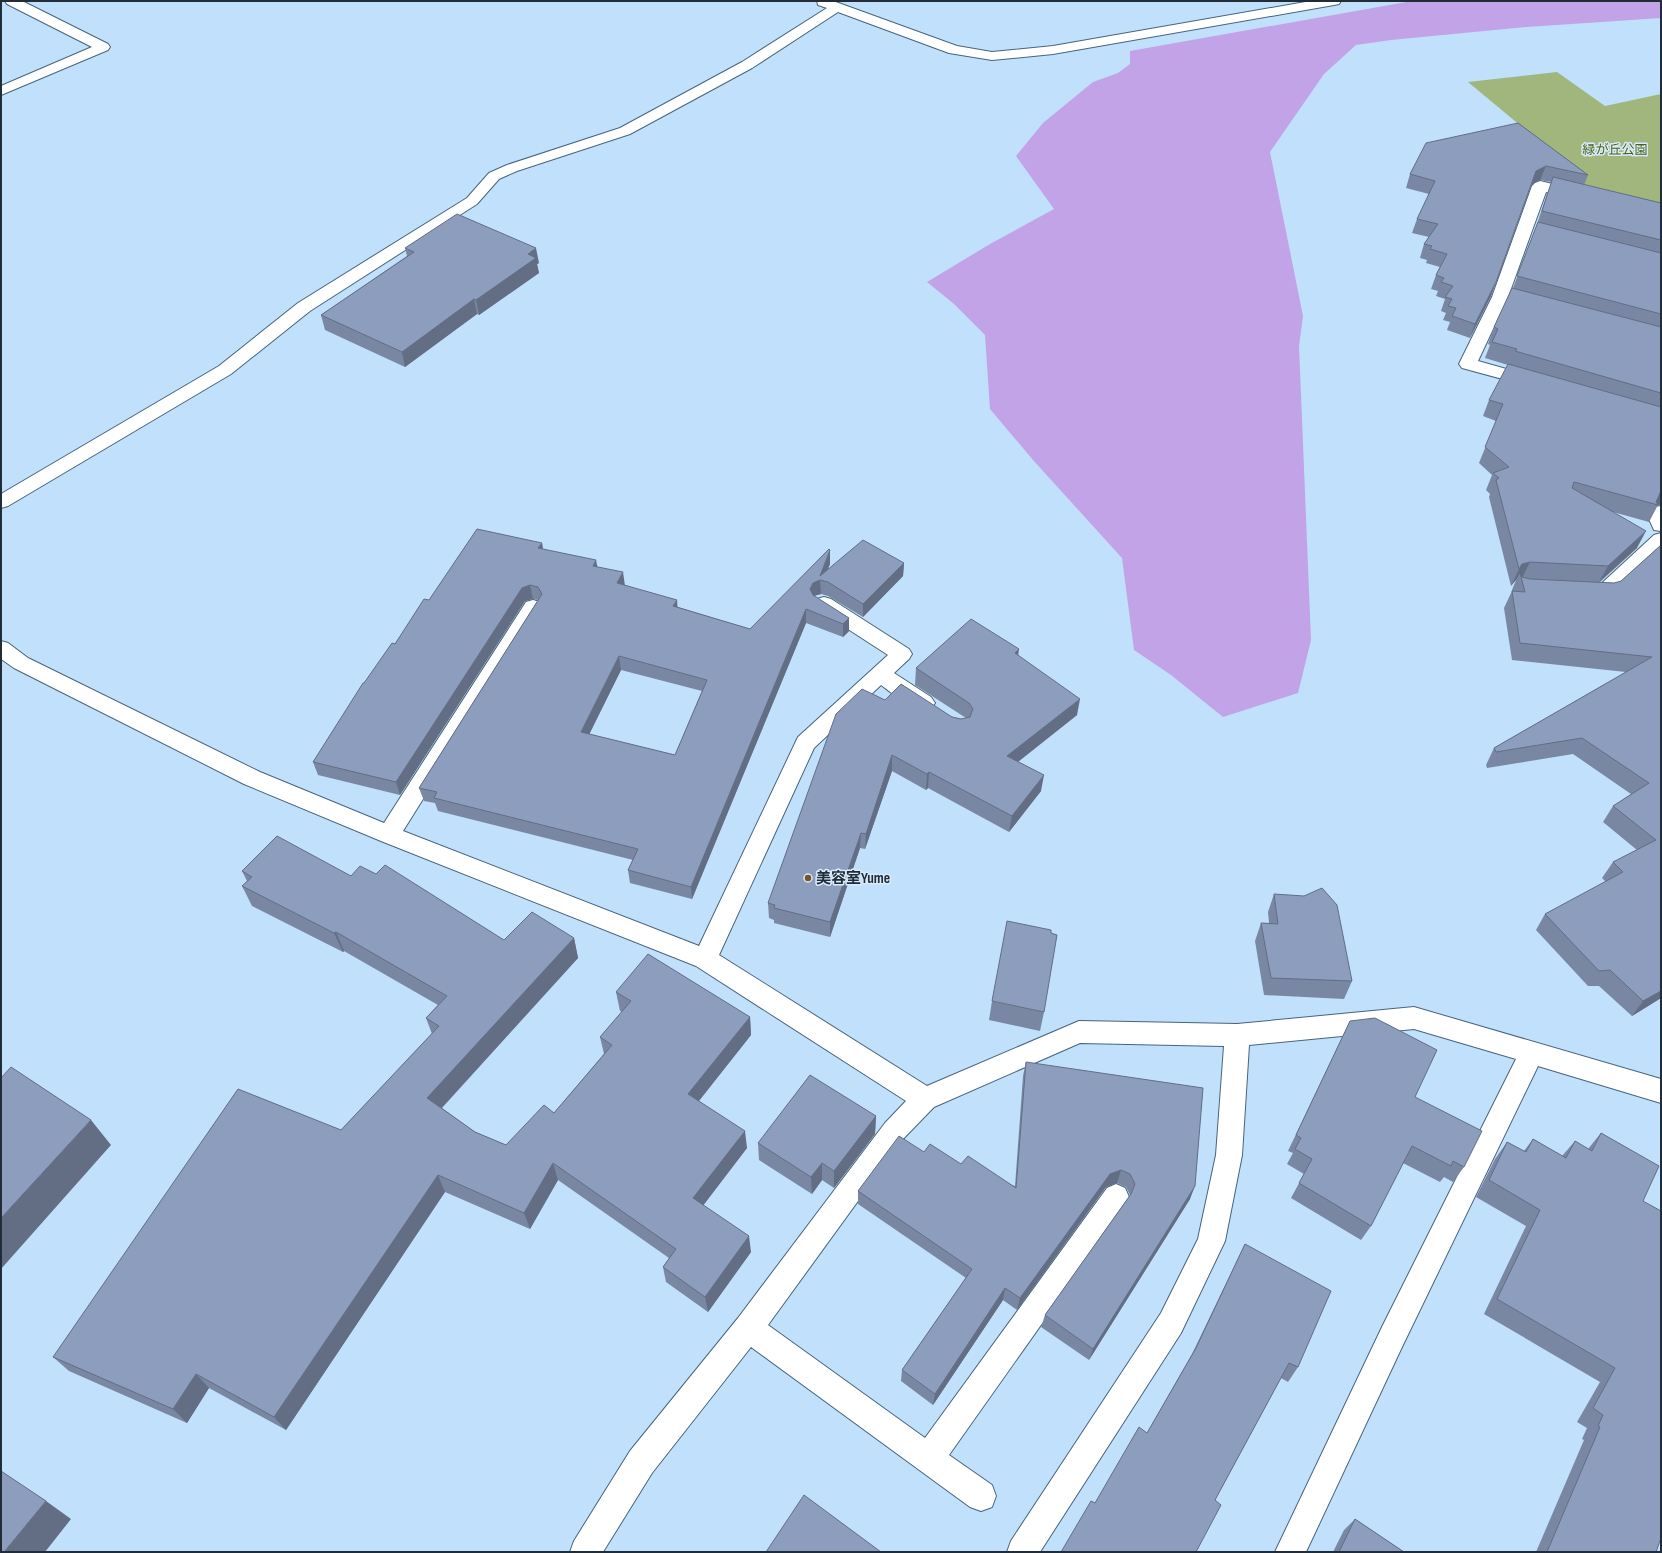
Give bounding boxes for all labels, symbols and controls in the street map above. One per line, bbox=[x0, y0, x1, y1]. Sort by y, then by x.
park label: 緑が丘公園 bbox=[1582, 142, 1648, 158]
place label: 美容室Yume bbox=[816, 869, 890, 888]
marker: 美容室Yume bbox=[803, 873, 813, 883]

